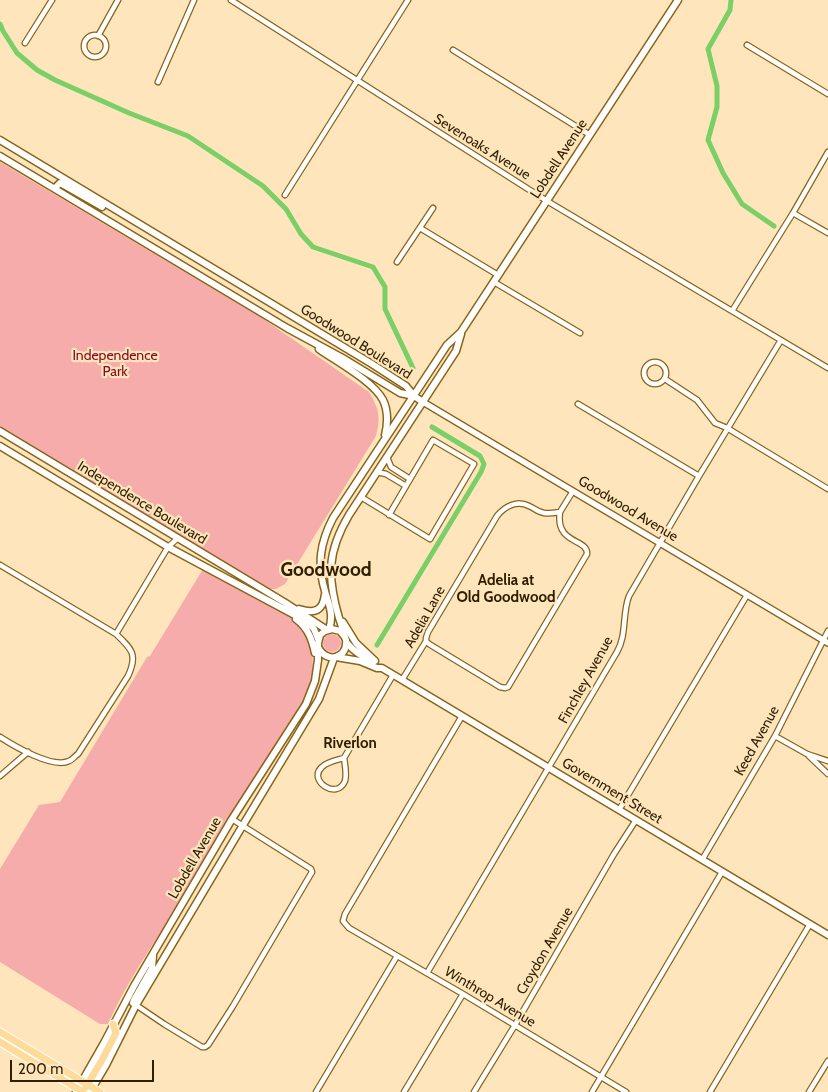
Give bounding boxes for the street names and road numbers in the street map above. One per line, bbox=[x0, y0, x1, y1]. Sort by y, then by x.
street label: Sevenoaks Avenue bbox=[430, 110, 534, 184]
street label: Lobdell Avenue bbox=[527, 116, 591, 202]
street label: Goodwood Boulevard bbox=[297, 301, 415, 383]
street label: Independence Boulevard bbox=[74, 458, 210, 548]
street label: Goodwood Avenue bbox=[575, 473, 681, 545]
street label: Adelia Lane bbox=[401, 583, 449, 651]
street label: Finchley Avenue bbox=[555, 634, 617, 726]
street label: Keed Avenue bbox=[731, 703, 783, 779]
street label: Government Street bbox=[559, 754, 665, 828]
street label: Lobdell Avenue bbox=[165, 814, 225, 902]
street label: Croydon Avenue bbox=[513, 904, 577, 998]
street label: Winthrop Avenue bbox=[441, 963, 539, 1031]

